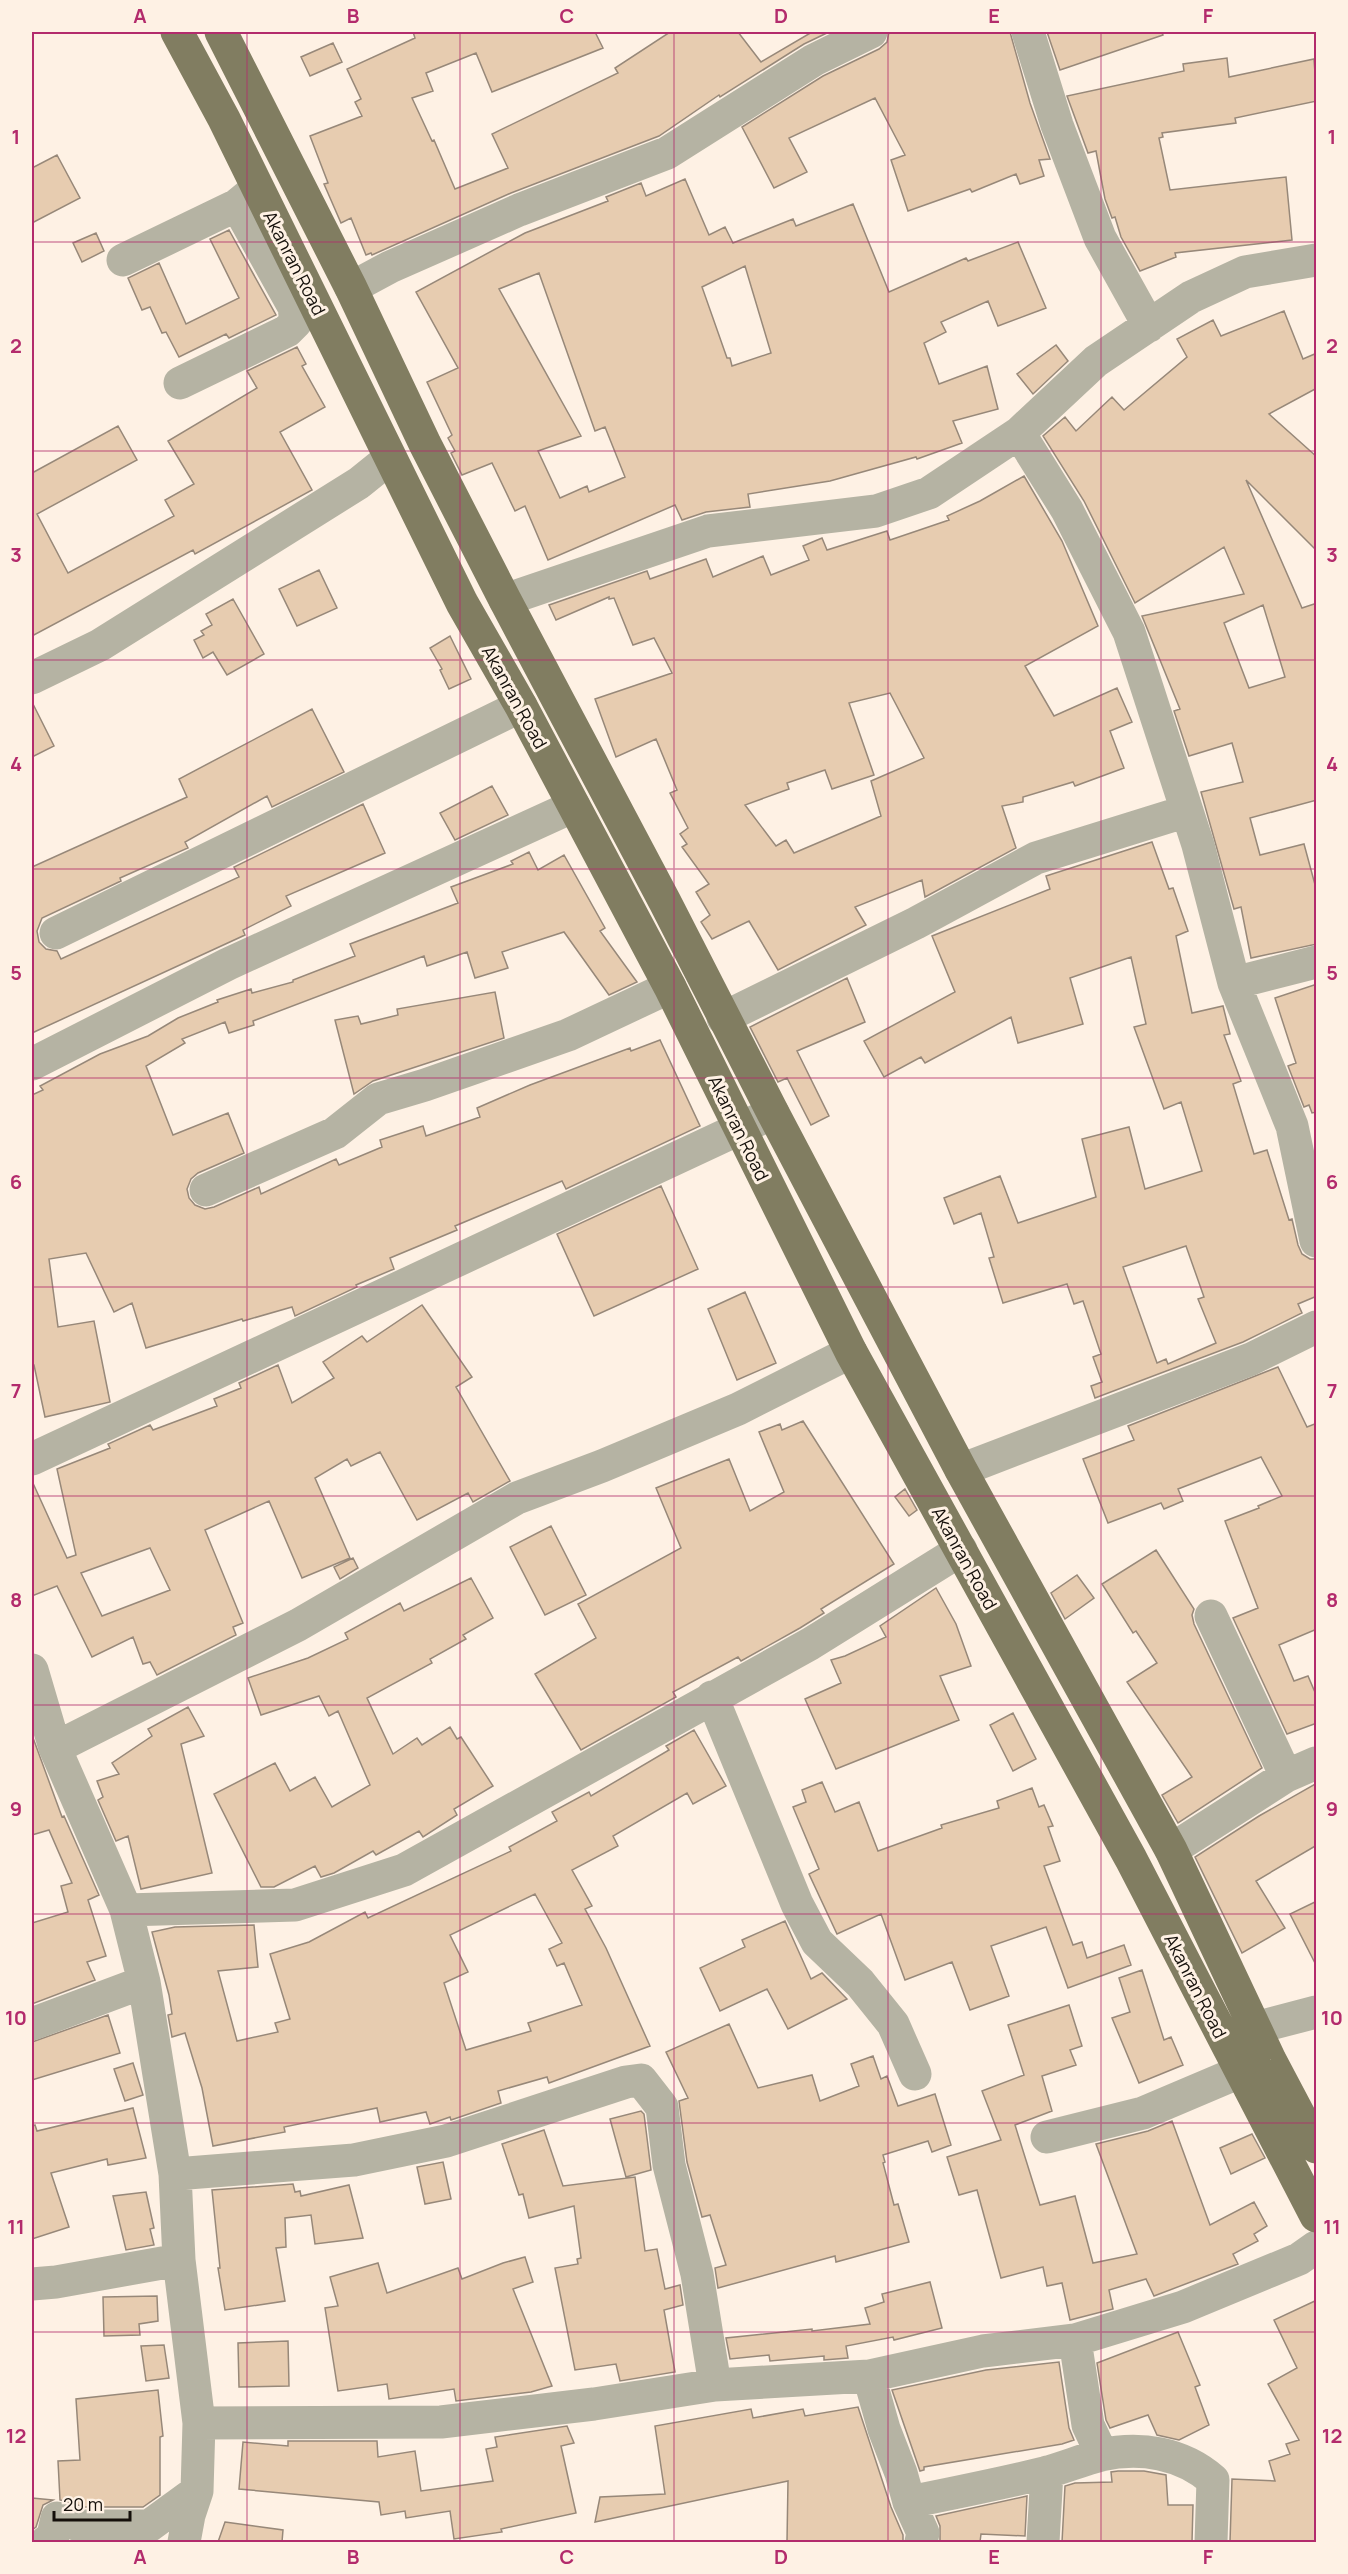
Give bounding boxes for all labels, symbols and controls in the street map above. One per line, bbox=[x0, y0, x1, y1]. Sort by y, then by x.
text: A bbox=[133, 2, 147, 29]
text: B bbox=[347, 2, 360, 29]
text: C bbox=[560, 2, 574, 29]
text: D bbox=[774, 2, 788, 29]
text: E bbox=[988, 2, 1000, 29]
text: F bbox=[1203, 2, 1214, 29]
text: 1 bbox=[12, 123, 20, 150]
text: 1 bbox=[1328, 123, 1336, 150]
street label: Akanran Road bbox=[258, 207, 332, 319]
text: 2 bbox=[10, 332, 22, 359]
text: 2 bbox=[1326, 332, 1338, 359]
text: 3 bbox=[10, 541, 22, 568]
text: 3 bbox=[1326, 541, 1338, 568]
street label: Akanran Road bbox=[477, 641, 553, 753]
text: 4 bbox=[10, 750, 22, 777]
text: 4 bbox=[1326, 750, 1338, 777]
text: 5 bbox=[10, 959, 22, 986]
text: 5 bbox=[1326, 959, 1338, 986]
street label: Akanran Road bbox=[703, 1071, 775, 1185]
text: 6 bbox=[10, 1168, 22, 1195]
text: 6 bbox=[1326, 1168, 1338, 1195]
text: 7 bbox=[11, 1377, 21, 1404]
text: 7 bbox=[1327, 1377, 1337, 1404]
street label: Akanran Road bbox=[927, 1502, 1003, 1614]
text: 8 bbox=[10, 1586, 22, 1613]
text: 8 bbox=[1326, 1586, 1338, 1613]
text: 9 bbox=[10, 1795, 22, 1822]
text: 9 bbox=[1326, 1795, 1338, 1822]
street label: Akanran Road bbox=[1159, 1930, 1233, 2042]
text: 10 bbox=[5, 2004, 27, 2031]
text: 10 bbox=[1321, 2004, 1343, 2031]
text: 11 bbox=[7, 2213, 25, 2240]
text: 11 bbox=[1323, 2213, 1341, 2240]
text: 12 bbox=[6, 2422, 26, 2449]
text: 12 bbox=[1322, 2422, 1342, 2449]
scale bar bbox=[54, 2484, 130, 2522]
text: 20 m bbox=[63, 2492, 103, 2516]
text: A bbox=[133, 2543, 147, 2570]
text: B bbox=[347, 2543, 360, 2570]
text: C bbox=[560, 2543, 574, 2570]
text: D bbox=[774, 2543, 788, 2570]
text: E bbox=[988, 2543, 1000, 2570]
text: F bbox=[1203, 2543, 1214, 2570]

